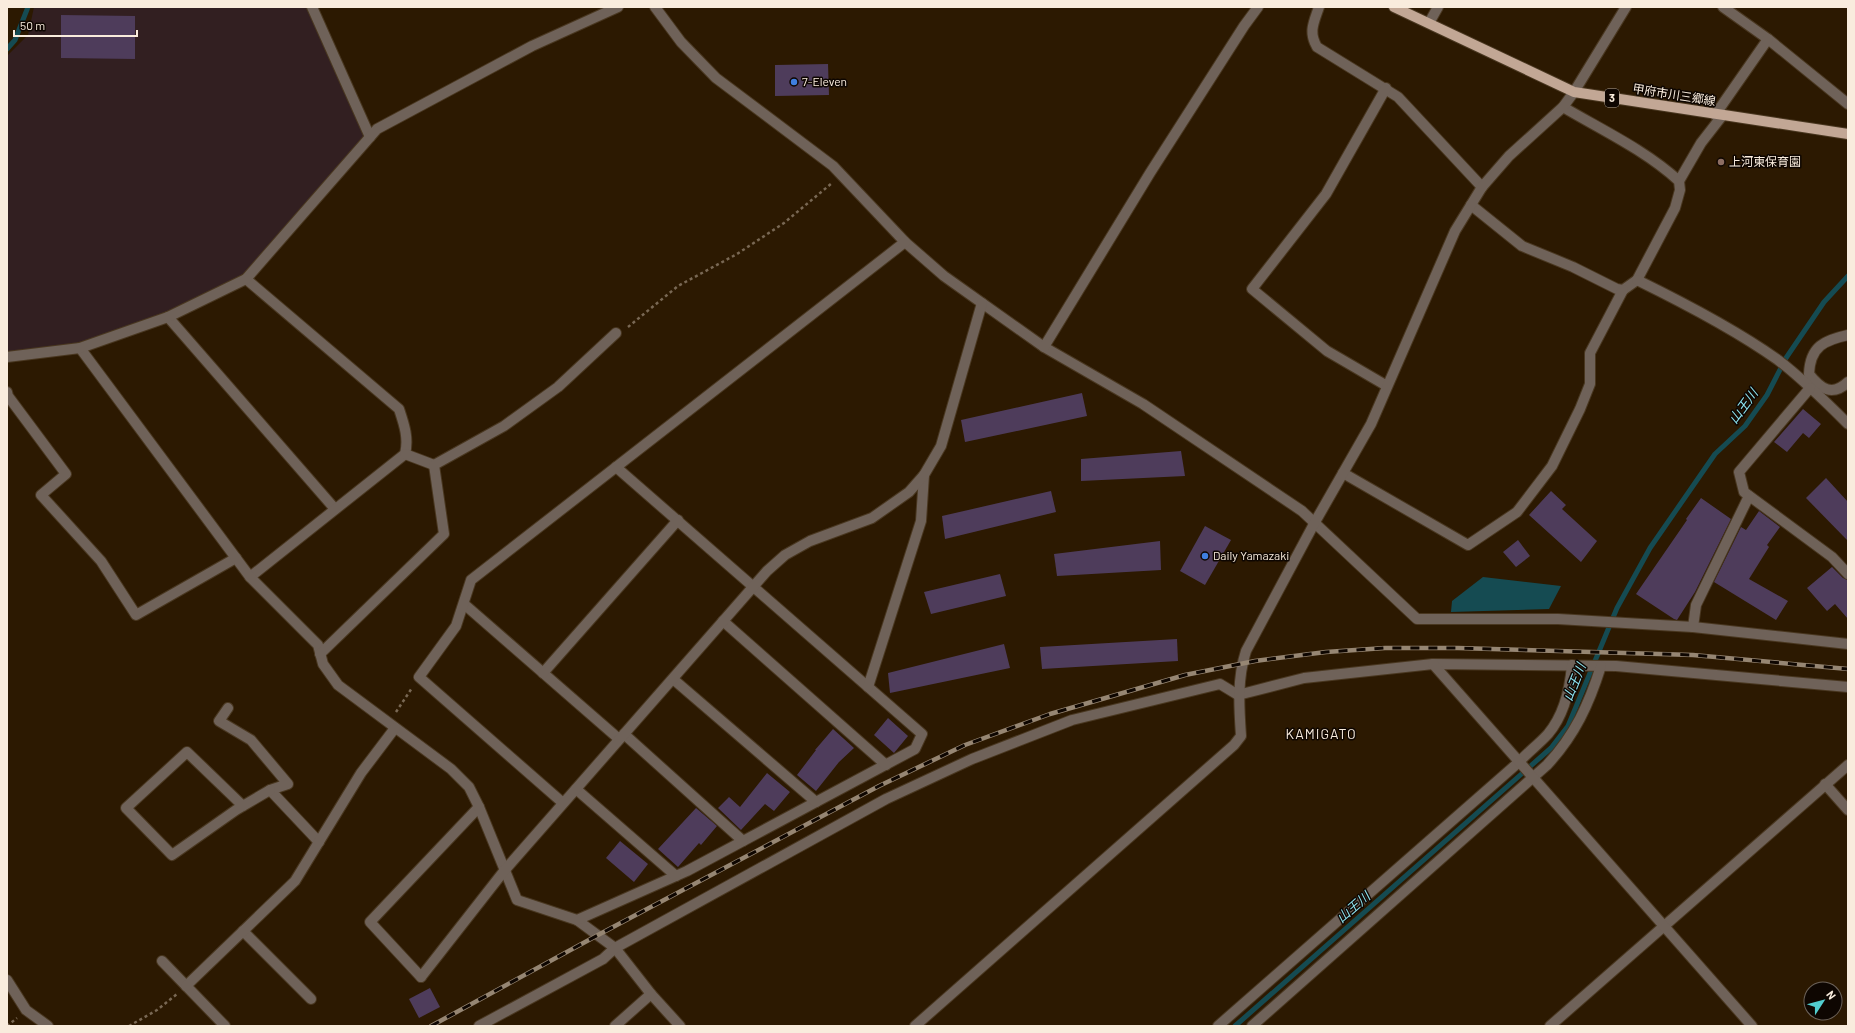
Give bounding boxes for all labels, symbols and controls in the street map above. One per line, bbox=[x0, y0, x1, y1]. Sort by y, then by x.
scale bar bbox=[14, 12, 137, 38]
text: 50 m bbox=[20, 18, 45, 32]
place label: 7-Eleven bbox=[802, 74, 847, 88]
marker: 7-Eleven bbox=[789, 77, 799, 87]
street label: 甲府市川三郷線 bbox=[1632, 81, 1717, 107]
road number: 3 bbox=[1605, 89, 1619, 107]
place label: 上河東保育園 bbox=[1729, 154, 1801, 168]
marker: 上河東保育園 bbox=[1716, 157, 1726, 167]
water label: 山王川 bbox=[1725, 384, 1762, 426]
place label: Daily Yamazaki bbox=[1213, 548, 1289, 562]
marker: Daily Yamazaki bbox=[1200, 551, 1210, 561]
water label: 山王川 bbox=[1559, 659, 1589, 703]
district label: KAMIGATO bbox=[1285, 725, 1357, 742]
water label: 山王川 bbox=[1333, 887, 1374, 926]
north arrow bbox=[1803, 981, 1843, 1021]
text: N bbox=[1824, 988, 1839, 1002]

